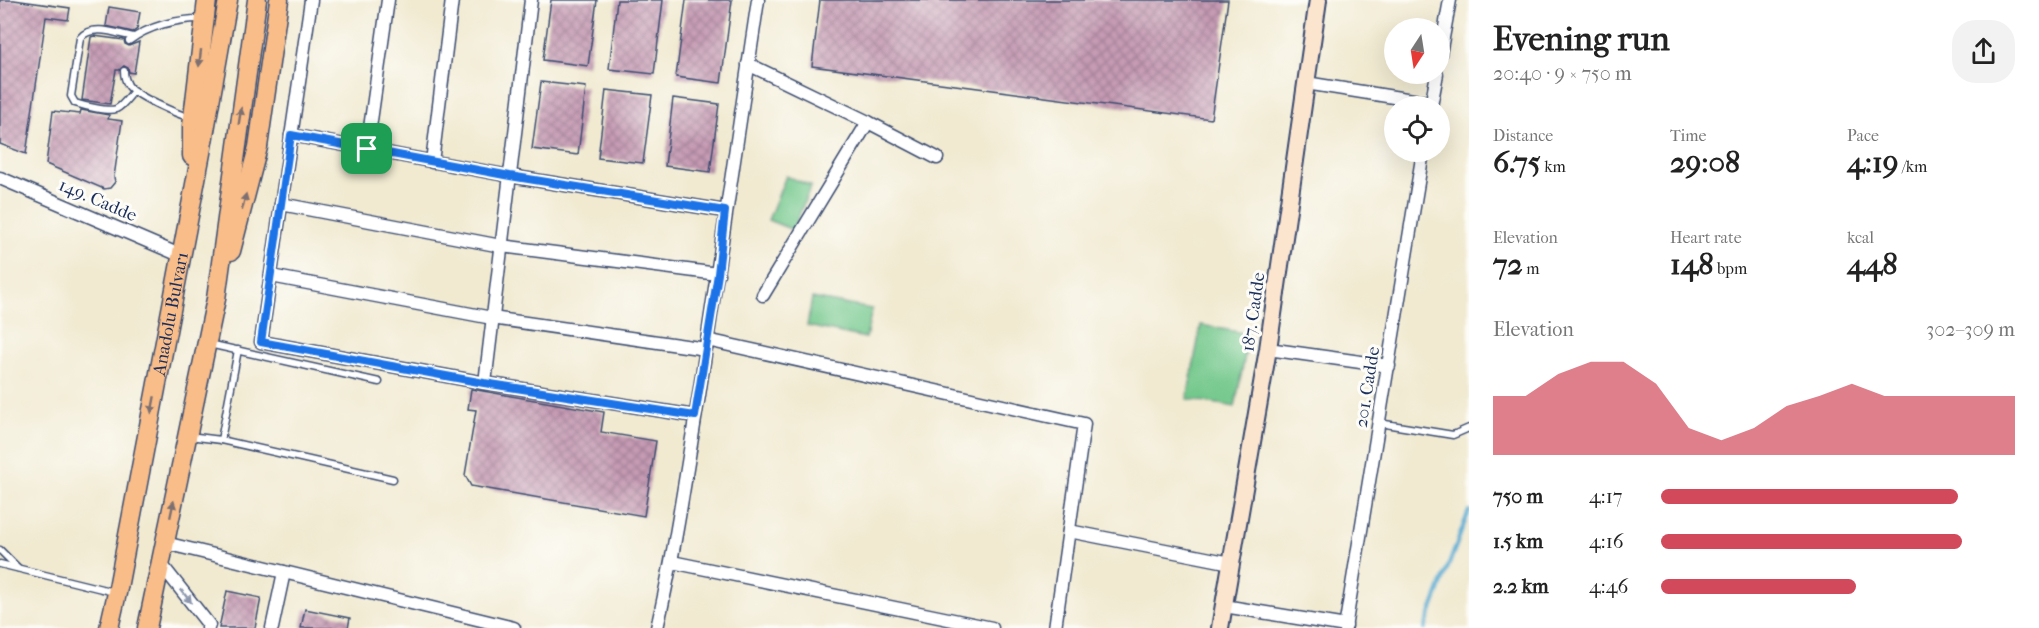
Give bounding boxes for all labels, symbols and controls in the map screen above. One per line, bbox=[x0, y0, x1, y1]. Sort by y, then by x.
north arrow bbox=[1384, 18, 1450, 84]
map controls bbox=[1384, 18, 1450, 162]
text: Evening run bbox=[1493, 20, 1670, 59]
button: share bbox=[1952, 20, 2015, 83]
one-way arrow bbox=[195, 49, 205, 68]
text: 20:40 · 9 × 750 m bbox=[1493, 62, 1632, 85]
button: locate bbox=[1384, 96, 1450, 162]
one-way arrow bbox=[235, 106, 244, 125]
pin bbox=[341, 123, 392, 174]
text: Distance bbox=[1493, 126, 1553, 145]
text: Time bbox=[1670, 126, 1706, 145]
text: Pace bbox=[1847, 126, 1879, 145]
icon: arrive bbox=[350, 132, 383, 165]
text: 6.75 bbox=[1493, 145, 1541, 180]
text: 29:08 bbox=[1670, 145, 1740, 180]
text: 4:19 bbox=[1847, 145, 1898, 180]
text: km bbox=[1541, 157, 1566, 176]
text: /km bbox=[1898, 157, 1927, 176]
street label: 149. Cadde bbox=[56, 175, 140, 226]
one-way arrow bbox=[239, 193, 249, 211]
text: Elevation bbox=[1493, 228, 1558, 247]
text: Heart rate bbox=[1670, 228, 1742, 247]
text: kcal bbox=[1847, 228, 1874, 247]
text: 72 bbox=[1493, 247, 1523, 282]
text: 148 bbox=[1670, 247, 1714, 282]
text: 448 bbox=[1847, 247, 1898, 282]
street label: Anadolu Bulvarı bbox=[149, 250, 193, 378]
text: m bbox=[1523, 259, 1540, 278]
text: bpm bbox=[1714, 259, 1747, 278]
street label: 187. Cadde bbox=[1238, 271, 1269, 353]
text: Elevation bbox=[1493, 318, 1574, 341]
text: 302–309 m bbox=[1926, 318, 2015, 341]
street label: 201. Cadde bbox=[1351, 345, 1384, 429]
one-way arrow bbox=[148, 396, 157, 415]
text: 750 m bbox=[1493, 485, 1543, 508]
text: 4:17 bbox=[1589, 485, 1622, 508]
one-way arrow bbox=[168, 499, 177, 518]
text: 1.5 km bbox=[1493, 530, 1543, 553]
text: 4:16 bbox=[1589, 530, 1624, 553]
text: 2.2 km bbox=[1493, 575, 1549, 598]
text: 4:46 bbox=[1589, 575, 1628, 598]
one-way arrow bbox=[179, 588, 192, 604]

